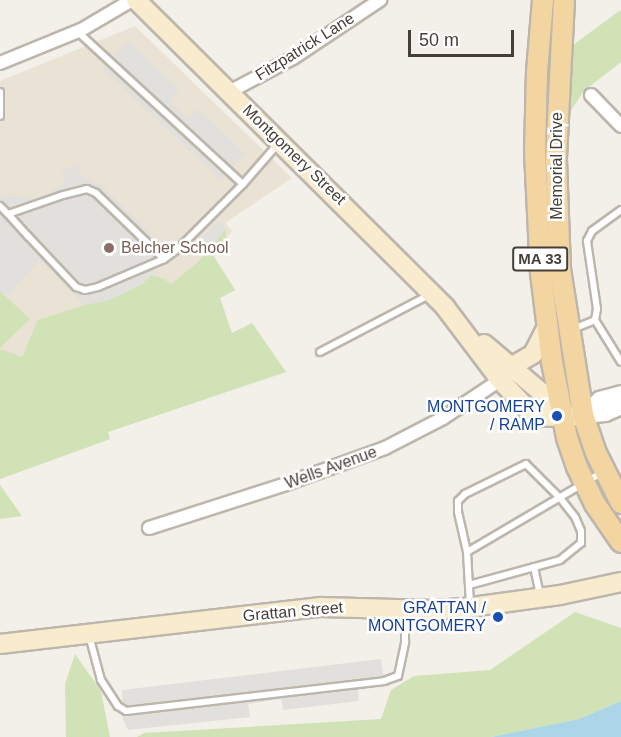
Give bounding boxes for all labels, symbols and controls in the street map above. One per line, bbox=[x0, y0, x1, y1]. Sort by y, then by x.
street label: Fitzpatrick Lane bbox=[252, 9, 358, 85]
scale bar bbox=[411, 18, 518, 56]
text: 50 m bbox=[419, 30, 459, 50]
street label: Montgomery Street bbox=[238, 101, 350, 209]
street label: Memorial Drive bbox=[547, 112, 567, 220]
place label: Belcher School bbox=[121, 238, 229, 258]
marker: Belcher School bbox=[102, 241, 116, 255]
road number: MA 33 bbox=[512, 247, 568, 271]
place label: MONTGOMERY / RAMP bbox=[427, 397, 545, 435]
marker: MONTGOMERY / RAMP bbox=[550, 409, 564, 423]
street label: Wells Avenue bbox=[282, 442, 380, 494]
street label: Grattan Street bbox=[242, 598, 344, 626]
place label: GRATTAN / MONTGOMERY bbox=[368, 598, 486, 636]
marker: GRATTAN / MONTGOMERY bbox=[491, 610, 505, 624]

